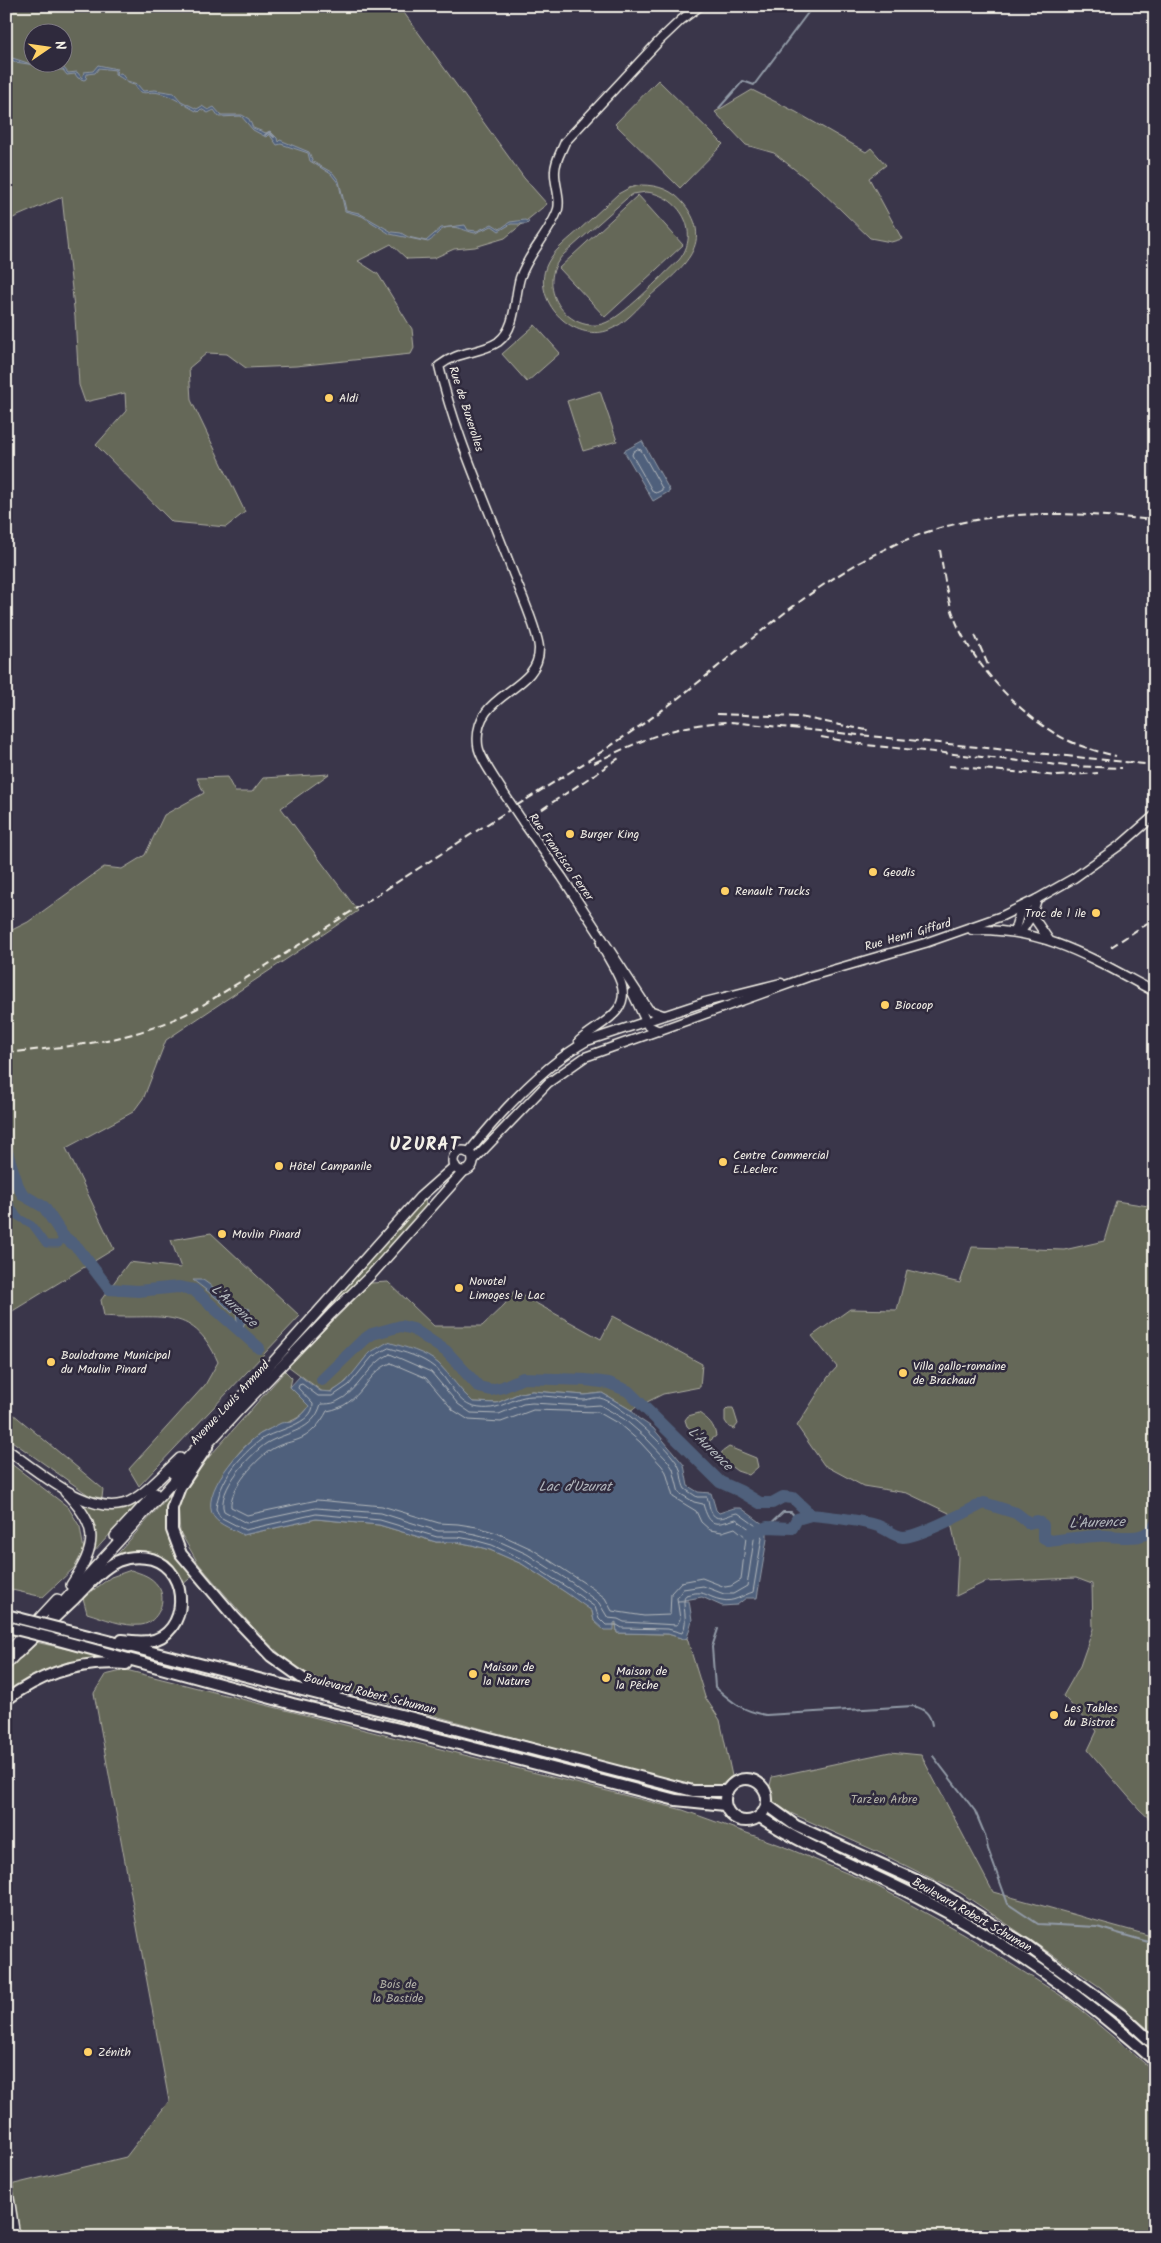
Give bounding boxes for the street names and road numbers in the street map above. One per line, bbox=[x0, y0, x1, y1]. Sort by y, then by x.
street label: Rue de Buxerolles bbox=[443, 364, 489, 454]
street label: Rue Francisco Ferrer bbox=[524, 809, 599, 906]
street label: Rue Henri Giffard bbox=[862, 913, 954, 956]
street label: Avenue Louis Armand bbox=[186, 1356, 275, 1450]
street label: Boulevard Robert Schuman bbox=[302, 1668, 438, 1720]
street label: Boulevard Robert Schuman bbox=[908, 1873, 1036, 1957]

